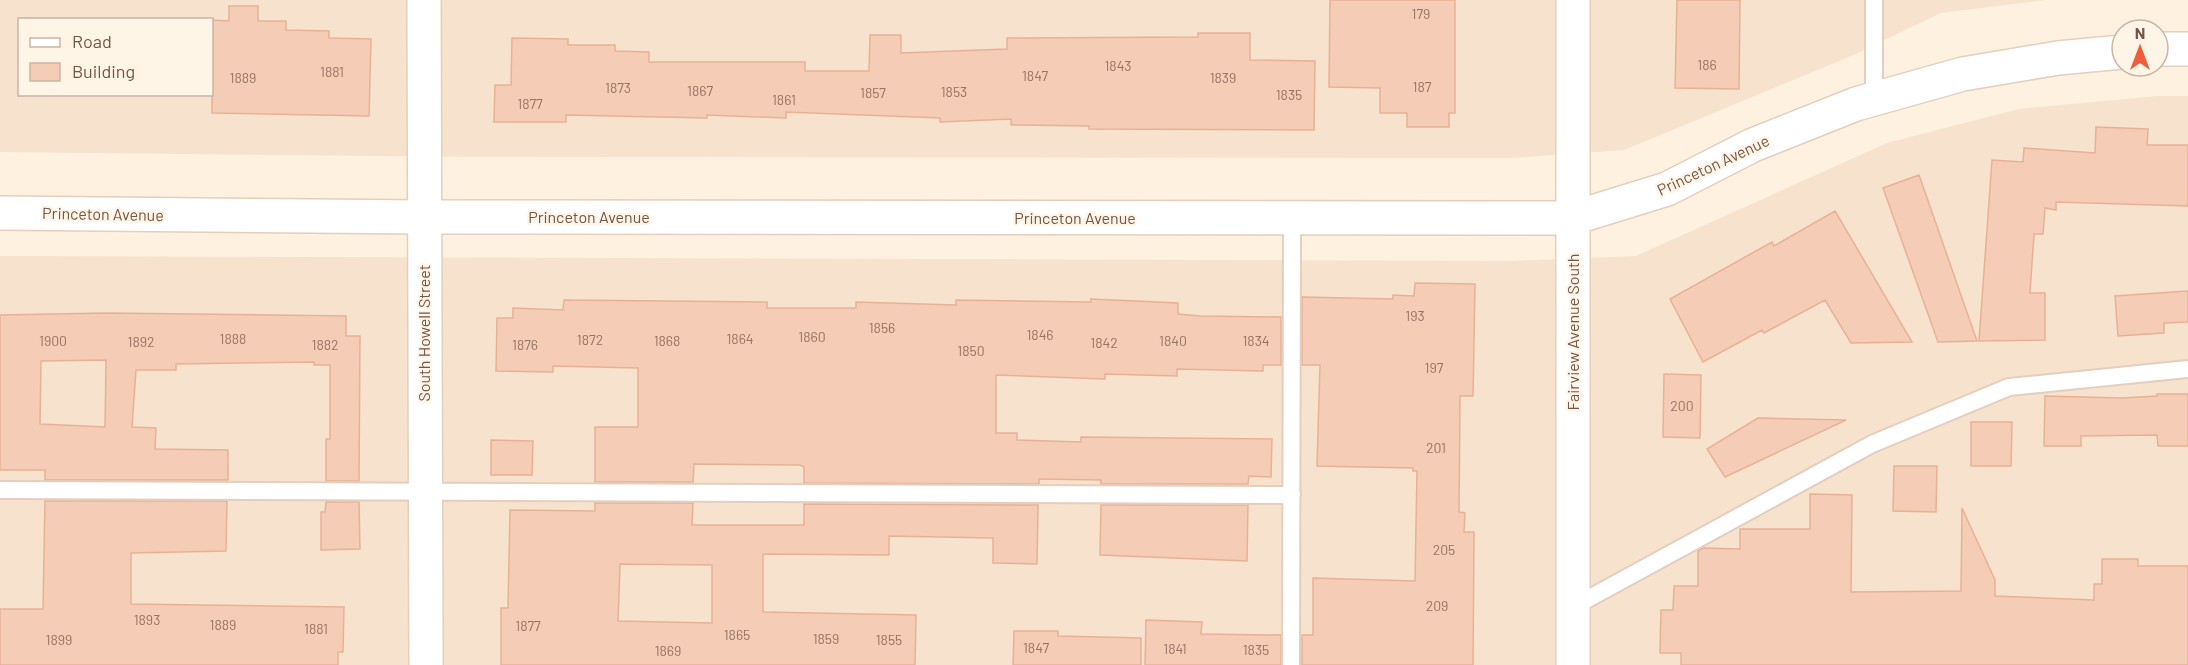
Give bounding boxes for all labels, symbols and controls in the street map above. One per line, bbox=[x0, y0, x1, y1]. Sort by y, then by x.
house number: 179 bbox=[1412, 5, 1430, 22]
legend bbox=[18, 18, 213, 96]
north arrow bbox=[2110, 18, 2170, 78]
text: N bbox=[2135, 23, 2145, 42]
text: Road bbox=[72, 30, 112, 52]
house number: 186 bbox=[1697, 56, 1717, 73]
house number: 1843 bbox=[1104, 57, 1132, 74]
text: Building bbox=[72, 60, 135, 82]
house number: 1881 bbox=[320, 63, 344, 80]
house number: 1847 bbox=[1022, 67, 1048, 84]
house number: 1889 bbox=[230, 69, 256, 86]
house number: 1839 bbox=[1210, 69, 1236, 86]
house number: 187 bbox=[1413, 78, 1432, 95]
house number: 1873 bbox=[605, 79, 631, 96]
house number: 1867 bbox=[687, 82, 713, 99]
house number: 1853 bbox=[941, 83, 967, 100]
house number: 1857 bbox=[860, 84, 886, 101]
house number: 1835 bbox=[1276, 86, 1302, 103]
house number: 1861 bbox=[772, 91, 796, 108]
house number: 1877 bbox=[517, 95, 543, 112]
street label: Princeton Avenue bbox=[1654, 130, 1772, 199]
street label: Princeton Avenue bbox=[42, 203, 164, 224]
street label: Princeton Avenue bbox=[528, 207, 650, 226]
street label: Princeton Avenue bbox=[1014, 208, 1136, 227]
street label: Fairview Avenue South bbox=[1563, 254, 1582, 410]
street label: South Howell Street bbox=[414, 264, 433, 402]
house number: 193 bbox=[1405, 307, 1425, 324]
house number: 1856 bbox=[869, 319, 895, 336]
house number: 1846 bbox=[1026, 326, 1054, 343]
house number: 1860 bbox=[798, 328, 826, 345]
house number: 1888 bbox=[220, 330, 246, 347]
house number: 1864 bbox=[726, 330, 754, 347]
house number: 1872 bbox=[577, 331, 603, 348]
house number: 1900 bbox=[39, 332, 67, 349]
house number: 1868 bbox=[654, 332, 680, 349]
house number: 1840 bbox=[1159, 332, 1187, 349]
house number: 1834 bbox=[1242, 332, 1270, 349]
house number: 1892 bbox=[128, 333, 155, 350]
house number: 1842 bbox=[1090, 334, 1118, 351]
house number: 1882 bbox=[312, 336, 339, 353]
house number: 1876 bbox=[512, 336, 538, 353]
house number: 1850 bbox=[957, 342, 985, 359]
house number: 197 bbox=[1425, 359, 1444, 376]
house number: 200 bbox=[1670, 397, 1694, 414]
house number: 201 bbox=[1426, 439, 1446, 456]
house number: 205 bbox=[1433, 541, 1455, 558]
house number: 209 bbox=[1426, 597, 1448, 614]
house number: 1893 bbox=[134, 611, 160, 628]
house number: 1889 bbox=[210, 616, 236, 633]
house number: 1877 bbox=[515, 617, 541, 634]
house number: 1881 bbox=[304, 620, 328, 637]
house number: 1865 bbox=[724, 626, 750, 643]
house number: 1859 bbox=[813, 630, 839, 647]
house number: 1899 bbox=[46, 631, 72, 648]
house number: 1855 bbox=[876, 631, 902, 648]
house number: 1847 bbox=[1023, 639, 1049, 656]
house number: 1841 bbox=[1163, 640, 1187, 657]
house number: 1835 bbox=[1243, 641, 1269, 658]
house number: 1869 bbox=[655, 642, 681, 659]

